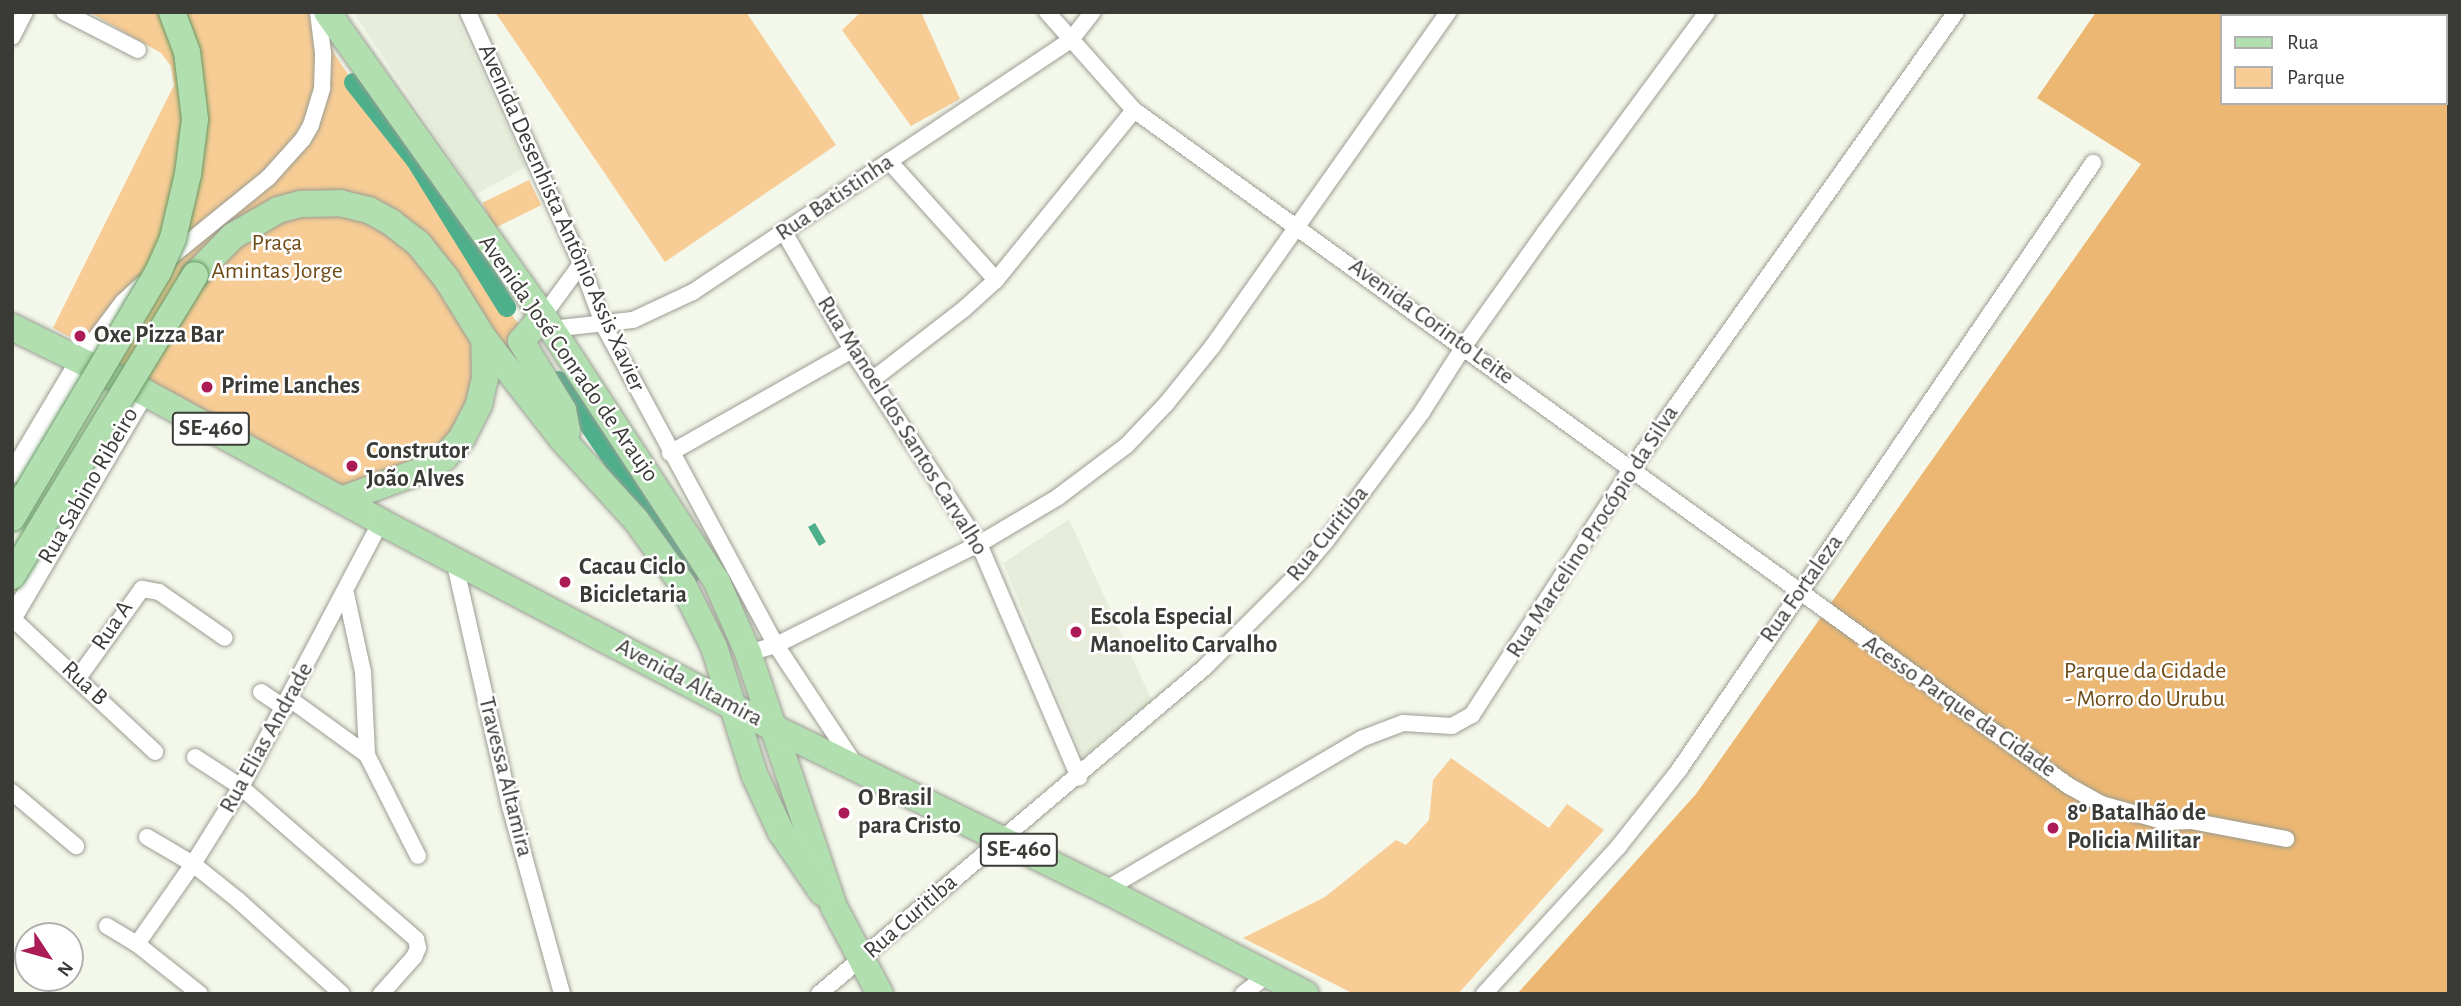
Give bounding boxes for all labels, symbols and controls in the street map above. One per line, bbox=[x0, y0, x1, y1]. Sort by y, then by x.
legend bbox=[2220, 14, 2447, 105]
text: Rua bbox=[2287, 32, 2319, 53]
street label: Avenida Desenhista Antônio Assis Xavier bbox=[471, 40, 651, 396]
text: Parque bbox=[2287, 67, 2345, 88]
street label: Rua Batistinha bbox=[771, 148, 899, 248]
park label: Praça Amintas Jorge bbox=[211, 230, 343, 286]
street label: Avenida José Conrado de Araujo bbox=[472, 230, 664, 488]
street label: Avenida Corinto Leite bbox=[1343, 252, 1519, 392]
street label: Rua Manoel dos Santos Carvalho bbox=[810, 291, 994, 561]
place label: Oxe Pizza Bar bbox=[94, 322, 224, 350]
marker: Oxe Pizza Bar bbox=[72, 328, 88, 344]
place label: Prime Lanches bbox=[221, 373, 360, 401]
marker: Prime Lanches bbox=[199, 379, 215, 395]
street label: Rua Marcelino Procópio da Silva bbox=[1500, 400, 1686, 664]
street label: Rua Sabino Ribeiro bbox=[32, 403, 146, 569]
road number: SE-460 bbox=[171, 410, 251, 448]
place label: Construtor João Alves bbox=[366, 438, 469, 494]
marker: Construtor João Alves bbox=[344, 458, 360, 474]
street label: Rua Curitiba bbox=[1281, 480, 1375, 588]
street label: Rua Fortaleza bbox=[1754, 529, 1850, 649]
place label: Cacau Ciclo Bicicletaria bbox=[579, 554, 687, 610]
marker: Cacau Ciclo Bicicletaria bbox=[557, 574, 573, 590]
street label: Rua A bbox=[86, 596, 140, 656]
place label: Escola Especial Manoelito Carvalho bbox=[1090, 604, 1277, 660]
marker: Escola Especial Manoelito Carvalho bbox=[1068, 624, 1084, 640]
street label: Acesso Parque da Cidade bbox=[1857, 629, 2061, 785]
street label: Avenida Altamira bbox=[611, 632, 767, 734]
street label: Rua B bbox=[55, 655, 113, 713]
street label: Rua Elias Andrade bbox=[214, 658, 320, 818]
park label: Parque da Cidade - Morro do Urubu bbox=[2064, 658, 2226, 714]
street label: Travessa Altamira bbox=[471, 694, 539, 860]
place label: O Brasil para Cristo bbox=[858, 785, 961, 841]
place label: 8º Batalhão de Policia Militar bbox=[2067, 800, 2206, 856]
marker: O Brasil para Cristo bbox=[836, 805, 852, 821]
marker: 8º Batalhão de Policia Militar bbox=[2045, 820, 2061, 836]
road number: SE-460 bbox=[979, 830, 1059, 870]
street label: Rua Curitiba bbox=[858, 868, 964, 966]
north arrow bbox=[14, 922, 84, 992]
text: N bbox=[53, 958, 76, 979]

